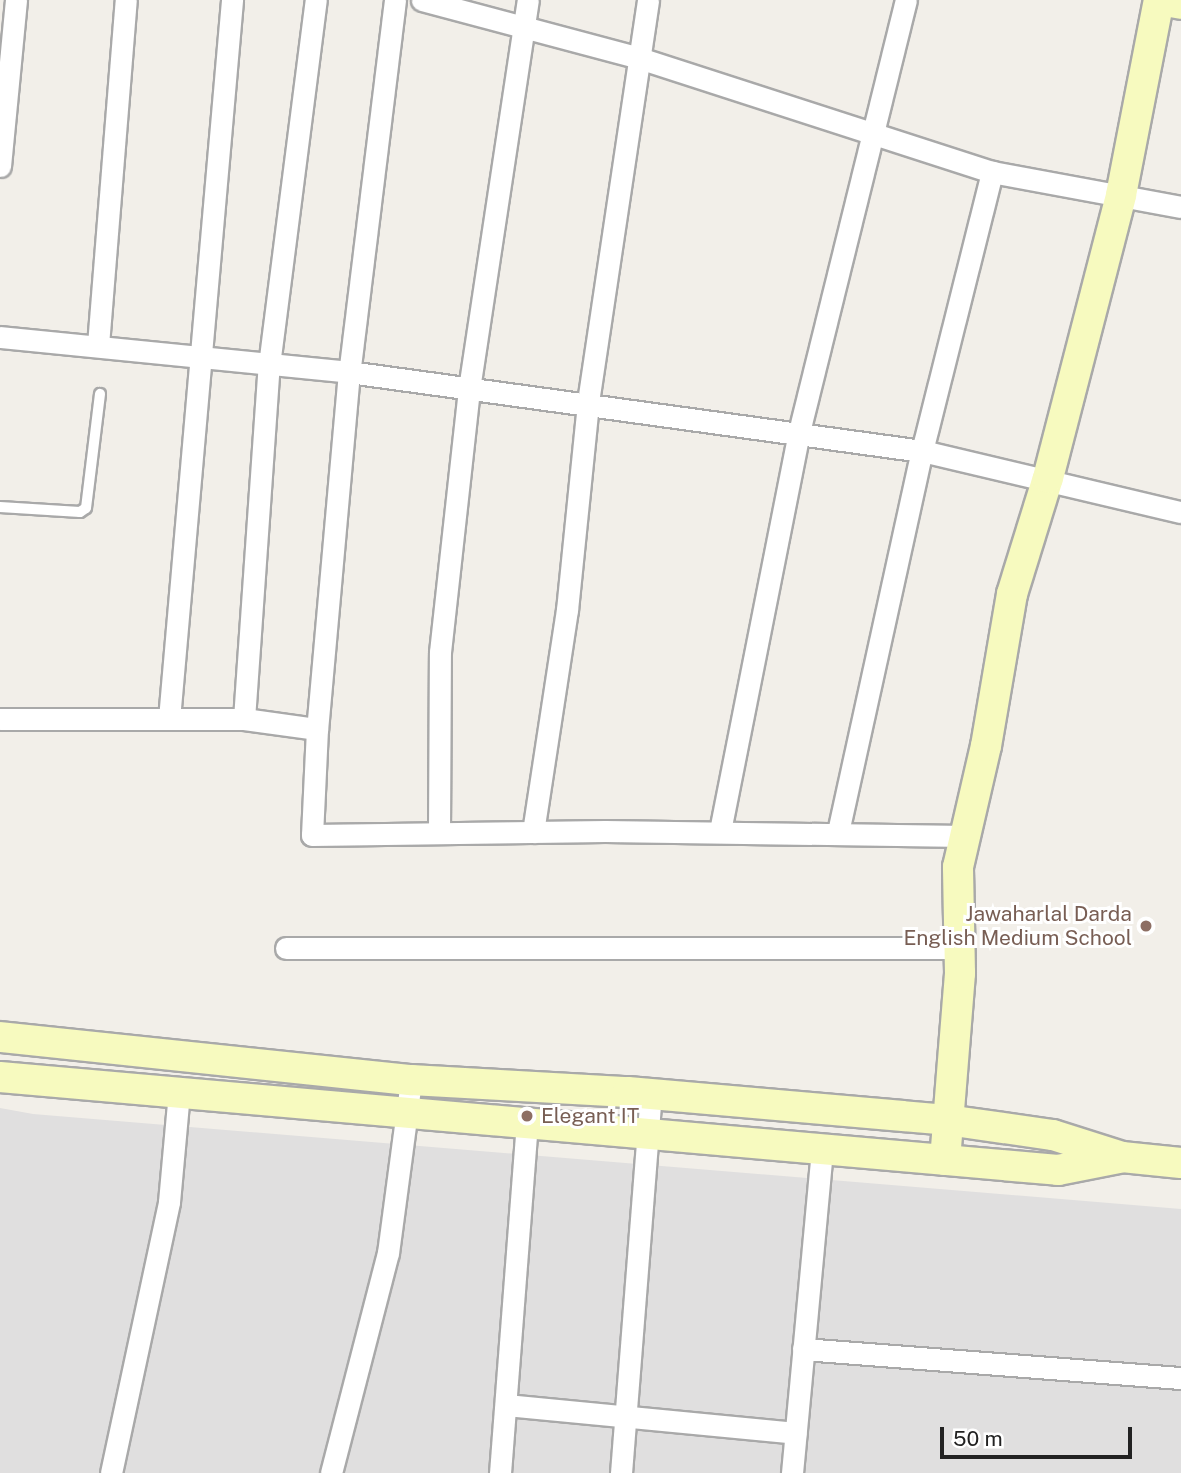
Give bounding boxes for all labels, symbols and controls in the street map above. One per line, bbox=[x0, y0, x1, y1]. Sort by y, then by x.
place label: Jawaharlal Darda English Medium School bbox=[903, 901, 1132, 951]
marker: Jawaharlal Darda English Medium School bbox=[1138, 918, 1154, 934]
place label: Elegant IT bbox=[541, 1103, 639, 1129]
marker: Elegant IT bbox=[519, 1108, 535, 1124]
scale bar bbox=[943, 1414, 1136, 1458]
text: 50 m bbox=[953, 1426, 1003, 1451]

